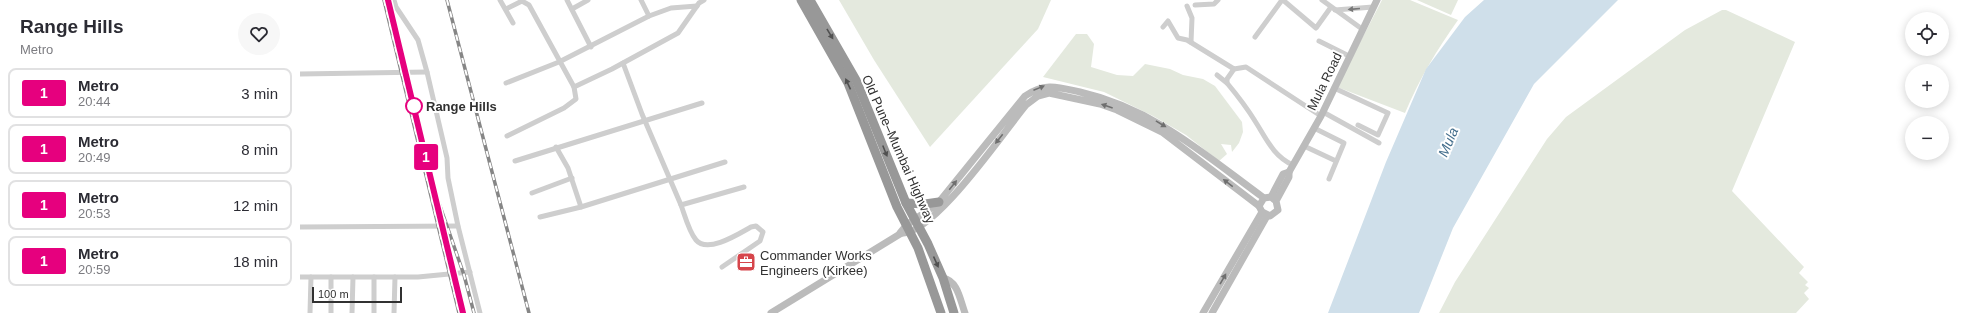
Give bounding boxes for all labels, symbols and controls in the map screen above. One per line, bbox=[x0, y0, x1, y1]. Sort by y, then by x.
one-way arrow bbox=[1348, 5, 1360, 12]
map controls bbox=[1905, 12, 1949, 160]
button: locate bbox=[1905, 12, 1949, 56]
button: heart bbox=[238, 13, 280, 55]
text: Range Hills bbox=[20, 16, 123, 37]
one-way arrow bbox=[826, 29, 834, 39]
text: Metro bbox=[20, 42, 53, 57]
street label: Mula Road bbox=[1304, 50, 1345, 113]
button: + bbox=[1905, 64, 1949, 108]
street label: Old Pune–Mumbai Highway bbox=[859, 73, 938, 226]
text: Metro bbox=[78, 77, 119, 94]
one-way arrow bbox=[845, 78, 851, 89]
text: 1 bbox=[40, 85, 48, 101]
text: 3 min bbox=[241, 85, 278, 102]
one-way arrow bbox=[1033, 85, 1045, 91]
text: 20:44 bbox=[78, 94, 111, 109]
marker: Range Hills bbox=[405, 97, 423, 115]
place label: Range Hills bbox=[426, 99, 497, 114]
one-way arrow bbox=[1101, 103, 1113, 109]
button: − bbox=[1905, 116, 1949, 160]
one-way arrow bbox=[1155, 120, 1167, 127]
water label: Mula bbox=[1435, 125, 1461, 159]
text: Metro bbox=[78, 133, 119, 150]
one-way arrow bbox=[995, 133, 1003, 144]
text: 1 bbox=[40, 141, 48, 157]
text: 8 min bbox=[241, 141, 278, 158]
line badge: 1 bbox=[413, 144, 439, 170]
one-way arrow bbox=[882, 146, 888, 158]
text: 1 bbox=[422, 149, 430, 165]
text: 20:49 bbox=[78, 150, 111, 165]
one-way arrow bbox=[1223, 178, 1234, 187]
one-way arrow bbox=[949, 179, 958, 190]
text: Metro bbox=[78, 189, 119, 206]
text: 1 bbox=[40, 197, 48, 213]
text: 12 min bbox=[233, 197, 278, 214]
text: 20:53 bbox=[78, 206, 111, 221]
text: Metro bbox=[78, 245, 119, 262]
place label: Commander Works Engineers (Kirkee) bbox=[760, 248, 872, 278]
office icon: Commander Works Engineers (Kirkee) bbox=[735, 251, 757, 273]
text: 1 bbox=[40, 253, 48, 269]
text: 18 min bbox=[233, 253, 278, 270]
one-way arrow bbox=[933, 256, 939, 267]
text: 20:59 bbox=[78, 262, 111, 277]
one-way arrow bbox=[1219, 273, 1226, 285]
scale bar bbox=[312, 285, 402, 304]
text: 100 m bbox=[318, 288, 349, 300]

